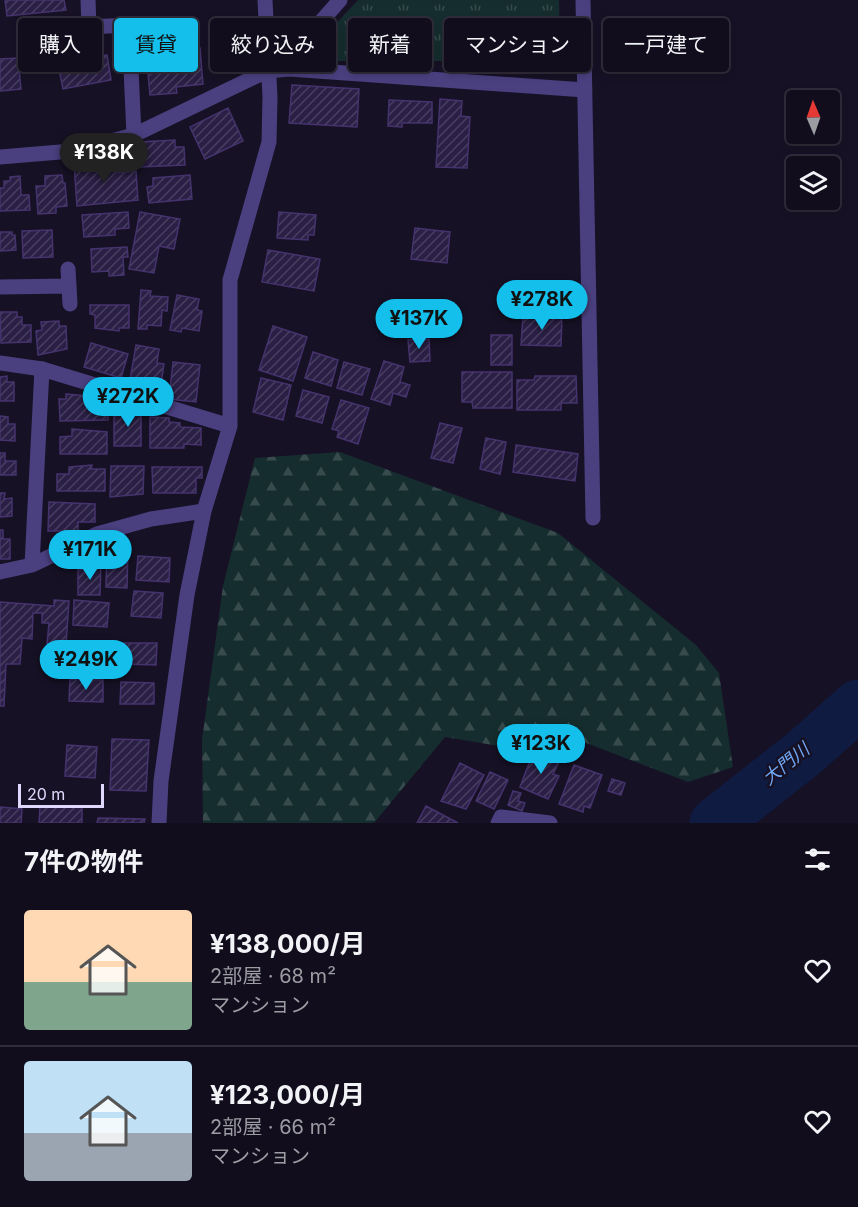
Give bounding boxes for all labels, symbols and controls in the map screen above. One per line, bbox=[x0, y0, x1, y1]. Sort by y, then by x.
chip: 購入 bbox=[18, 18, 102, 72]
chip: 賃貸 bbox=[114, 18, 198, 72]
chip: 絞り込み bbox=[210, 18, 336, 72]
chip: 新着 bbox=[348, 18, 432, 72]
chip: マンション bbox=[444, 18, 591, 72]
chip: 一戸建て bbox=[603, 18, 729, 72]
north arrow bbox=[786, 90, 840, 144]
map controls bbox=[786, 90, 840, 210]
pin: ¥138K bbox=[62, 133, 146, 184]
text: ¥138K bbox=[74, 140, 134, 164]
button: layers bbox=[786, 156, 840, 210]
pin: ¥278K bbox=[500, 280, 584, 331]
text: ¥278K bbox=[511, 287, 573, 311]
pin: ¥137K bbox=[377, 299, 461, 350]
text: ¥137K bbox=[390, 306, 448, 330]
pin: ¥272K bbox=[86, 377, 170, 428]
text: ¥272K bbox=[97, 384, 159, 408]
pin: ¥171K bbox=[48, 530, 132, 581]
text: ¥171K bbox=[63, 537, 117, 561]
pin: ¥249K bbox=[44, 640, 128, 691]
text: ¥249K bbox=[54, 647, 118, 671]
pin: ¥123K bbox=[499, 724, 583, 775]
text: ¥123K bbox=[511, 731, 571, 755]
water label: 大門川 bbox=[758, 737, 815, 789]
scale bar bbox=[18, 781, 104, 808]
text: 20 m bbox=[27, 784, 65, 804]
icon: filters bbox=[801, 843, 834, 876]
text: 7件の物件 bbox=[24, 846, 143, 877]
text: ¥138,000/月 bbox=[210, 928, 366, 959]
icon: home bbox=[72, 934, 144, 1006]
icon: heart bbox=[801, 954, 834, 987]
text: 2部屋 · 68 m² bbox=[210, 964, 336, 988]
text: マンション bbox=[210, 993, 310, 1017]
text: ¥123,000/月 bbox=[210, 1079, 365, 1110]
icon: home bbox=[72, 1085, 144, 1157]
icon: heart bbox=[801, 1105, 834, 1138]
text: 2部屋 · 66 m² bbox=[210, 1115, 336, 1139]
text: マンション bbox=[210, 1144, 310, 1168]

